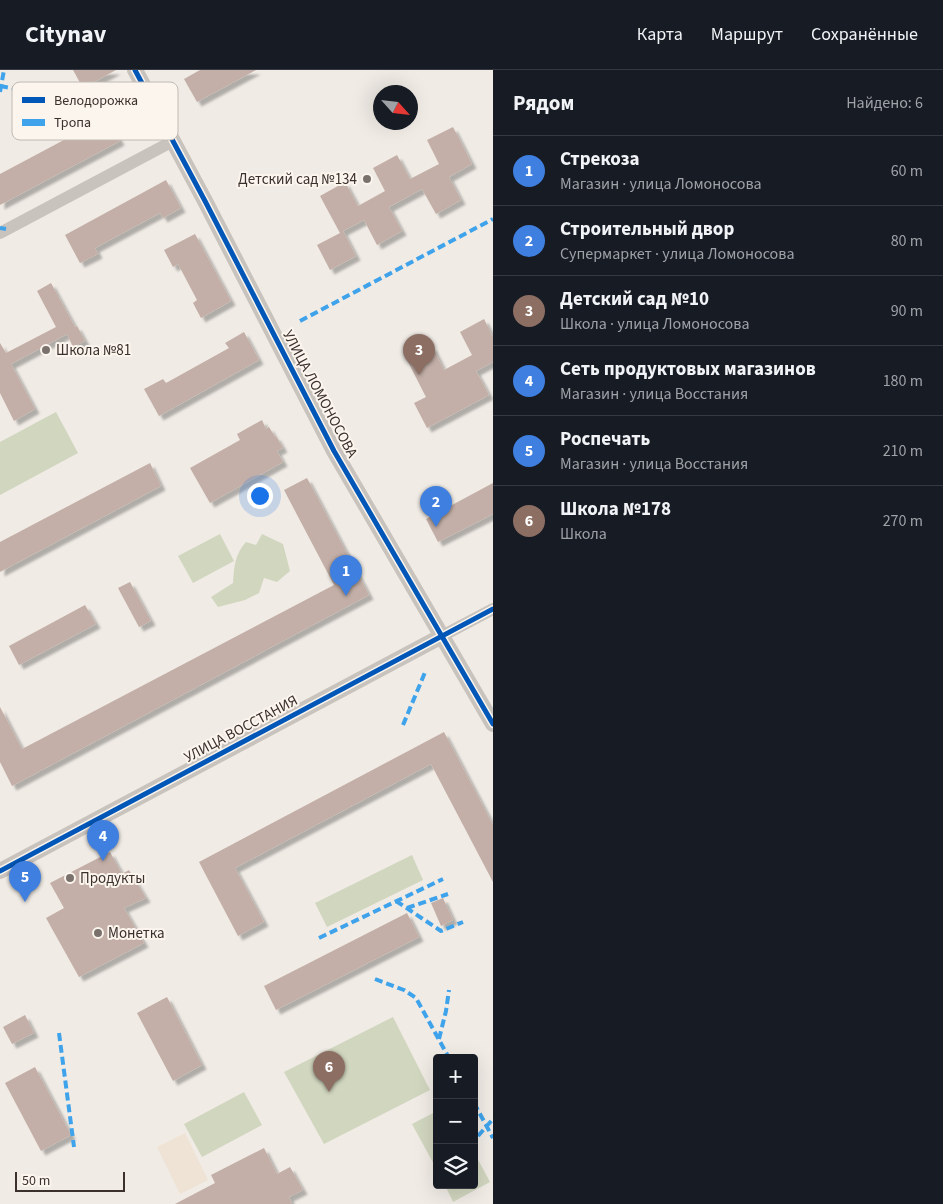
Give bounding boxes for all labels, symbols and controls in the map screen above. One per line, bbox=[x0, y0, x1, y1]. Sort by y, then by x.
text: Citynav bbox=[25, 17, 106, 52]
text: Карта bbox=[637, 22, 683, 47]
text: Маршрут bbox=[711, 22, 783, 47]
text: Сохранённые bbox=[811, 22, 918, 47]
legend bbox=[12, 82, 178, 140]
north arrow bbox=[373, 85, 418, 130]
text: Рядом bbox=[513, 88, 574, 118]
text: Велодорожка bbox=[54, 91, 138, 111]
text: Найдено: 6 bbox=[846, 92, 923, 114]
text: Тропа bbox=[54, 113, 91, 133]
text: Стрекоза bbox=[560, 146, 639, 173]
text: 1 bbox=[525, 160, 533, 182]
text: 60 m bbox=[891, 160, 923, 182]
place label: Детский сад №134 bbox=[238, 169, 358, 190]
marker: Детский сад №134 bbox=[361, 173, 373, 185]
text: Магазин · улица Ломоносова bbox=[560, 173, 762, 195]
text: Строительный двор bbox=[560, 216, 734, 243]
text: 2 bbox=[525, 230, 533, 252]
text: 80 m bbox=[891, 230, 923, 252]
text: Супермаркет · улица Ломоносова bbox=[560, 243, 794, 265]
text: Детский сад №10 bbox=[560, 286, 709, 313]
text: 3 bbox=[525, 300, 533, 322]
text: 90 m bbox=[891, 300, 923, 322]
text: Школа · улица Ломоносова bbox=[560, 313, 749, 335]
street label: УЛИЦА ЛОМОНОСОВА bbox=[277, 326, 363, 462]
pin: 3 bbox=[403, 334, 435, 375]
place label: Школа №81 bbox=[56, 340, 131, 361]
marker: Школа №81 bbox=[40, 344, 52, 356]
text: Сеть продуктовых магазинов bbox=[560, 356, 816, 383]
text: 4 bbox=[525, 370, 533, 392]
text: 180 m bbox=[883, 370, 923, 392]
text: Магазин · улица Восстания bbox=[560, 383, 748, 405]
text: Роспечать bbox=[560, 426, 650, 453]
text: 5 bbox=[525, 440, 533, 462]
text: 210 m bbox=[883, 440, 923, 462]
text: Магазин · улица Восстания bbox=[560, 453, 748, 475]
your location bbox=[247, 483, 273, 509]
pin: 2 bbox=[420, 486, 452, 527]
text: Школа №178 bbox=[560, 496, 671, 523]
text: 6 bbox=[525, 510, 533, 532]
text: 270 m bbox=[883, 510, 923, 532]
text: Школа bbox=[560, 523, 607, 545]
pin: 1 bbox=[330, 555, 362, 596]
street label: УЛИЦА ВОССТАНИЯ bbox=[180, 690, 302, 768]
pin: 4 bbox=[87, 820, 119, 861]
pin: 5 bbox=[9, 861, 41, 902]
place label: Продукты bbox=[80, 868, 145, 889]
marker: Продукты bbox=[64, 872, 76, 884]
place label: Монетка bbox=[108, 923, 165, 944]
marker: Монетка bbox=[92, 927, 104, 939]
pin: 6 bbox=[313, 1051, 345, 1092]
map controls bbox=[433, 1054, 478, 1189]
button: + bbox=[433, 1054, 478, 1099]
button: − bbox=[433, 1099, 478, 1144]
button: layers bbox=[433, 1144, 478, 1189]
scale bar bbox=[15, 1169, 125, 1192]
text: 50 m bbox=[22, 1171, 50, 1191]

